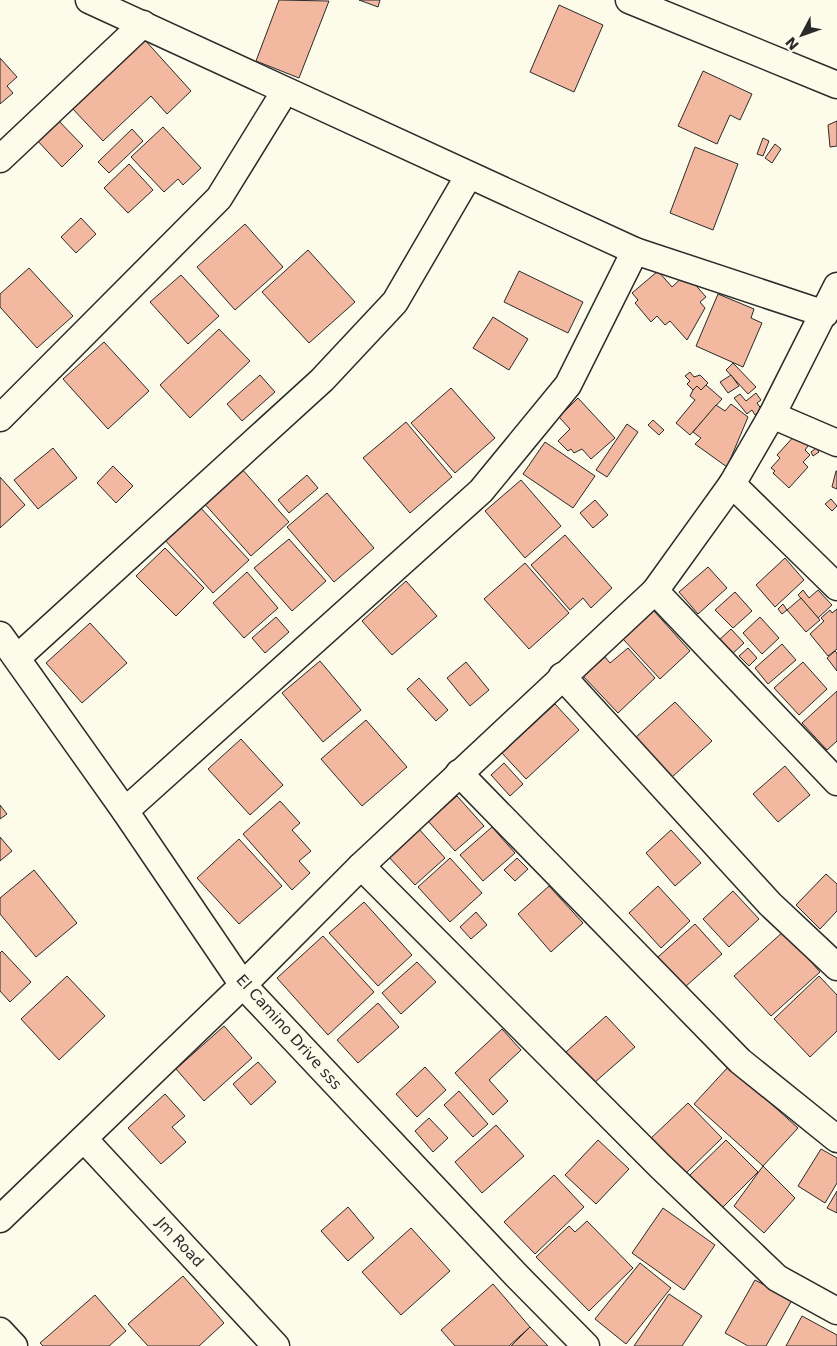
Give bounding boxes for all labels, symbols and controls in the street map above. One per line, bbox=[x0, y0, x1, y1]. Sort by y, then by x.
north arrow bbox=[777, 10, 827, 60]
text: N bbox=[782, 34, 802, 53]
street label: El Camino Drive sss bbox=[233, 971, 345, 1093]
street label: Jm Road bbox=[152, 1213, 208, 1271]

